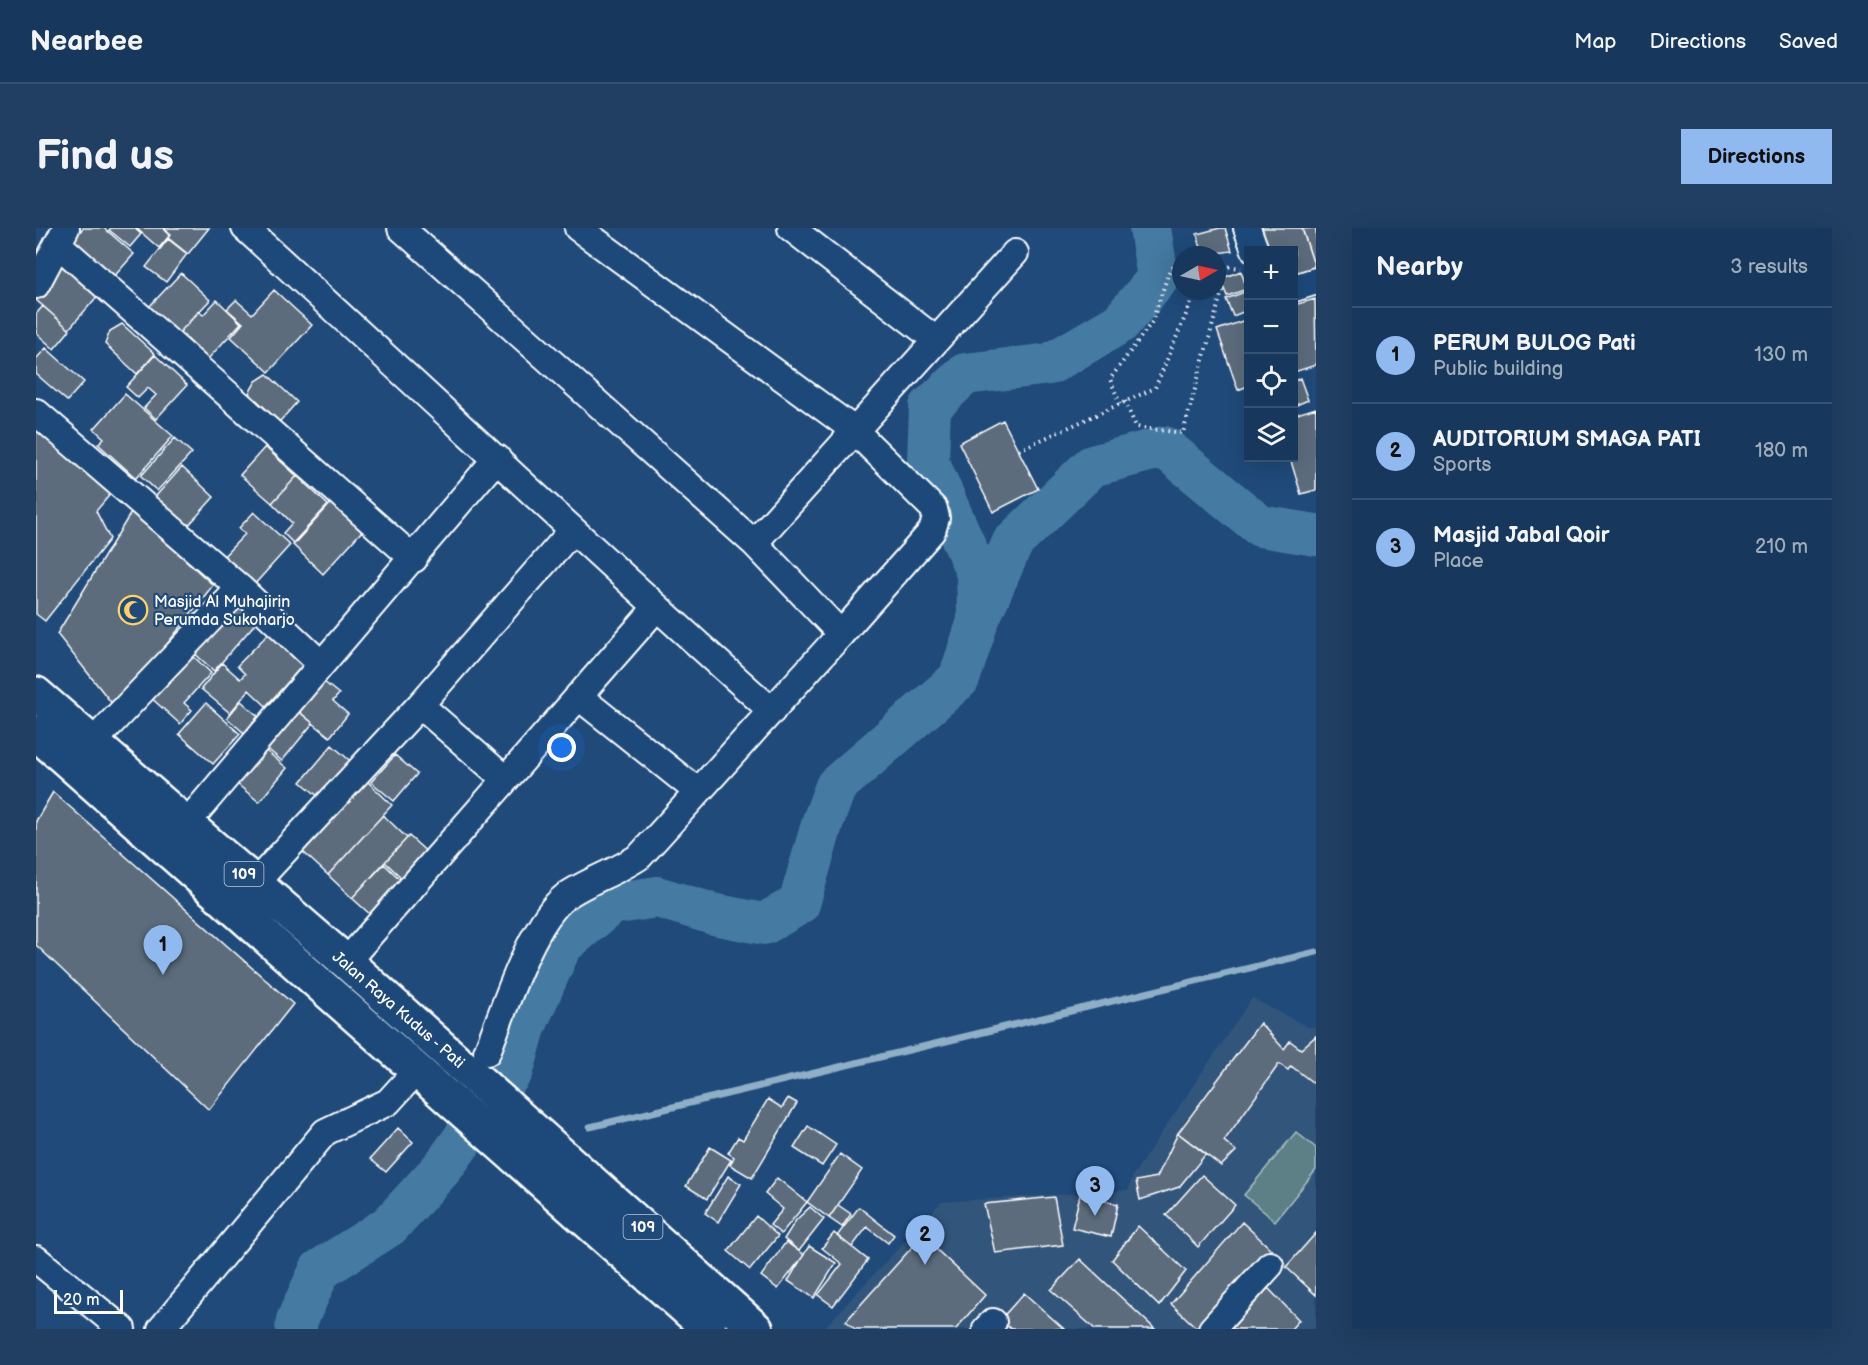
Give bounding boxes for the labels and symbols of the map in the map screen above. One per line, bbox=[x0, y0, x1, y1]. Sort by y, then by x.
north arrow bbox=[1172, 246, 1226, 300]
place label: Masjid Al Muhajirin Perumda Sukoharjo bbox=[154, 593, 295, 630]
mosque icon: Masjid Al Muhajirin Perumda Sukoharjo bbox=[117, 594, 149, 626]
your location bbox=[547, 733, 576, 762]
road number: 109 bbox=[224, 862, 264, 886]
pin: 1 bbox=[144, 926, 182, 975]
street label: Jalan Raya Kudus - Pati bbox=[328, 948, 468, 1073]
pin: 3 bbox=[1076, 1166, 1114, 1216]
road number: 109 bbox=[624, 1215, 662, 1239]
pin: 2 bbox=[906, 1216, 944, 1265]
scale bar bbox=[54, 1287, 123, 1314]

